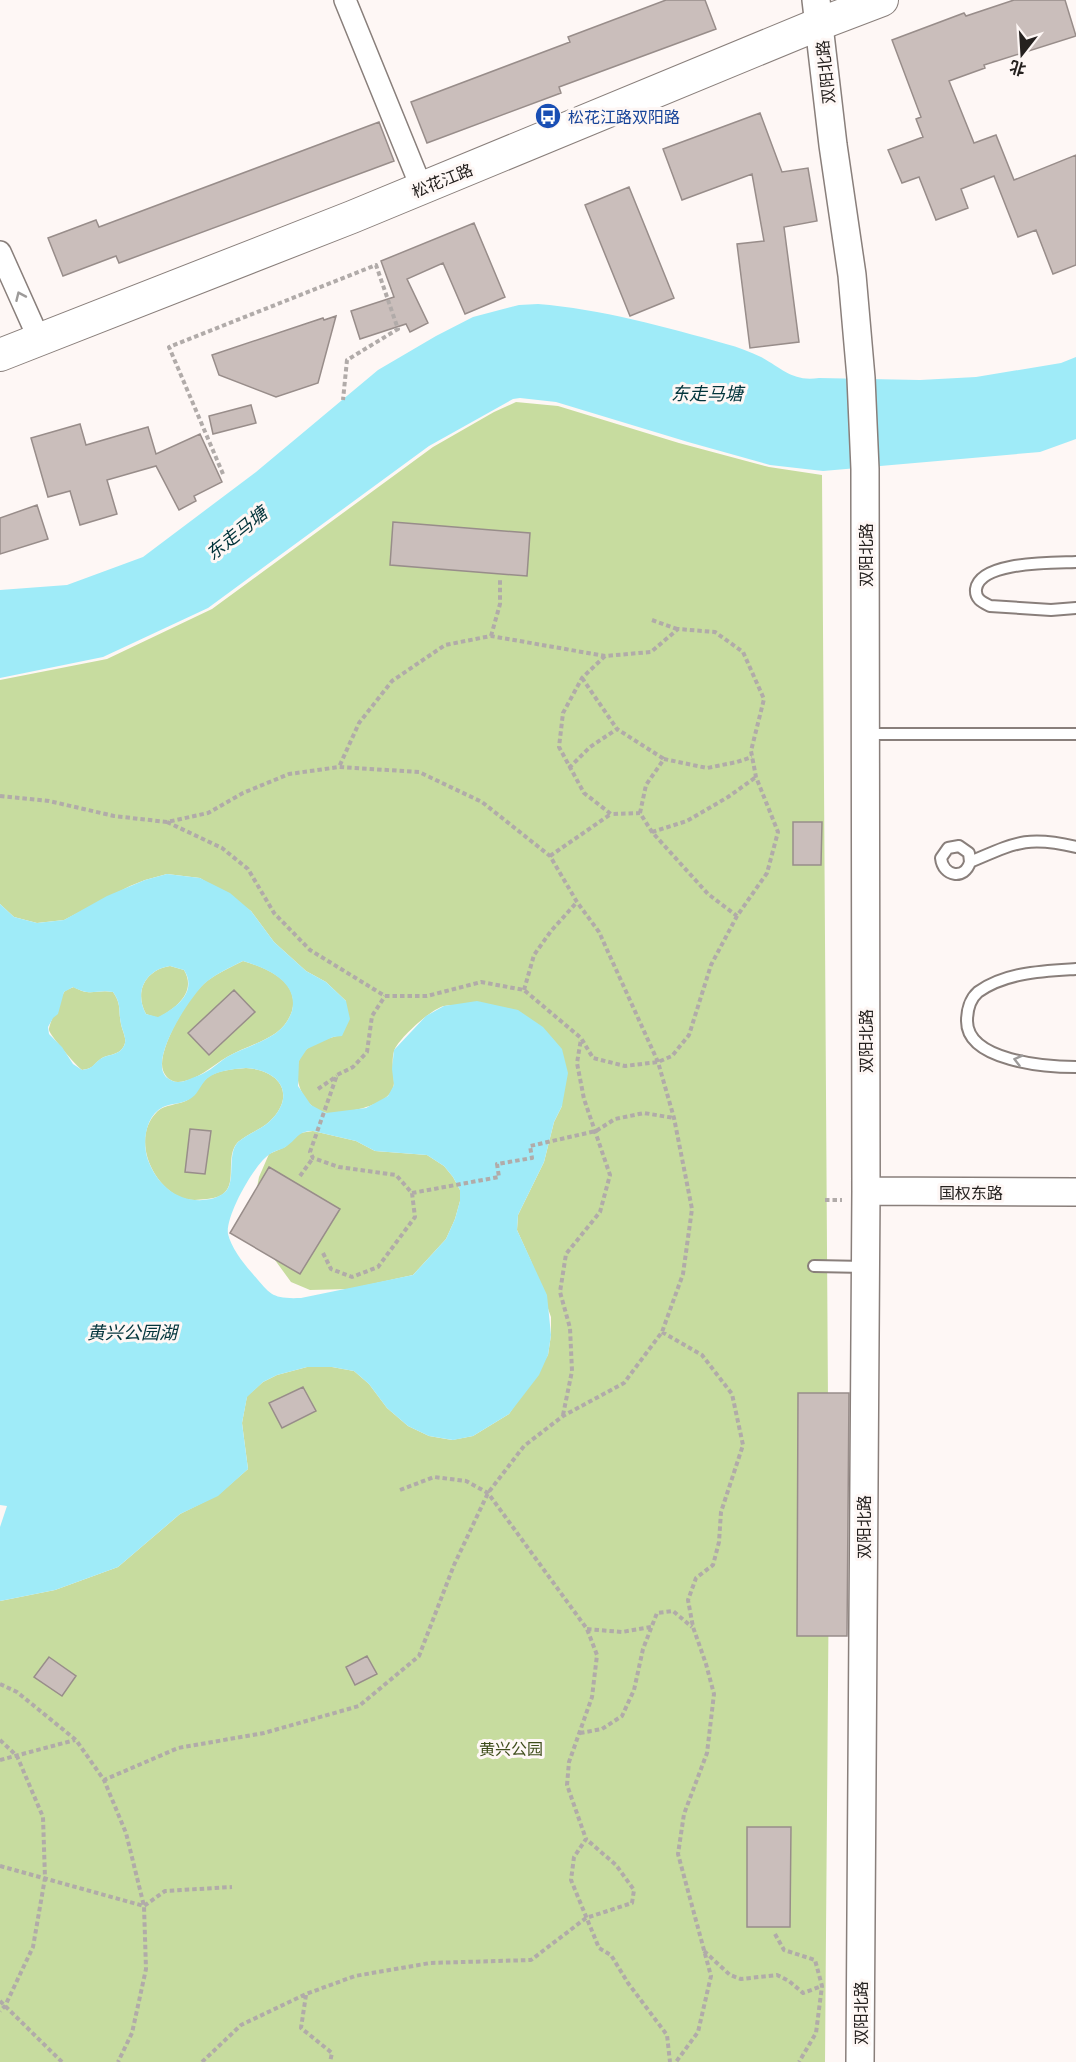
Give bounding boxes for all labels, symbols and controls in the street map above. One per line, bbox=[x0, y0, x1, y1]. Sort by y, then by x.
north arrow bbox=[992, 24, 1052, 84]
street label: 双阳北路 bbox=[812, 39, 838, 105]
text: 北 bbox=[1007, 57, 1028, 80]
bus stop icon: 松花江路双阳路 bbox=[533, 101, 563, 131]
place label: 松花江路双阳路 bbox=[568, 107, 680, 126]
street label: 松花江路 bbox=[409, 159, 475, 201]
one-way arrow bbox=[15, 291, 27, 302]
water label: 东走马塘 bbox=[671, 382, 746, 404]
water label: 东走马塘 bbox=[201, 500, 273, 564]
street label: 双阳北路 bbox=[856, 523, 875, 587]
street label: 双阳北路 bbox=[856, 1009, 875, 1073]
one-way arrow bbox=[1013, 1055, 1024, 1067]
street label: 国权东路 bbox=[939, 1183, 1003, 1202]
water label: 黄兴公园湖 bbox=[87, 1321, 180, 1343]
street label: 双阳北路 bbox=[854, 1495, 873, 1559]
park label: 黄兴公园 bbox=[479, 1739, 543, 1758]
street label: 双阳北路 bbox=[851, 1981, 870, 2045]

